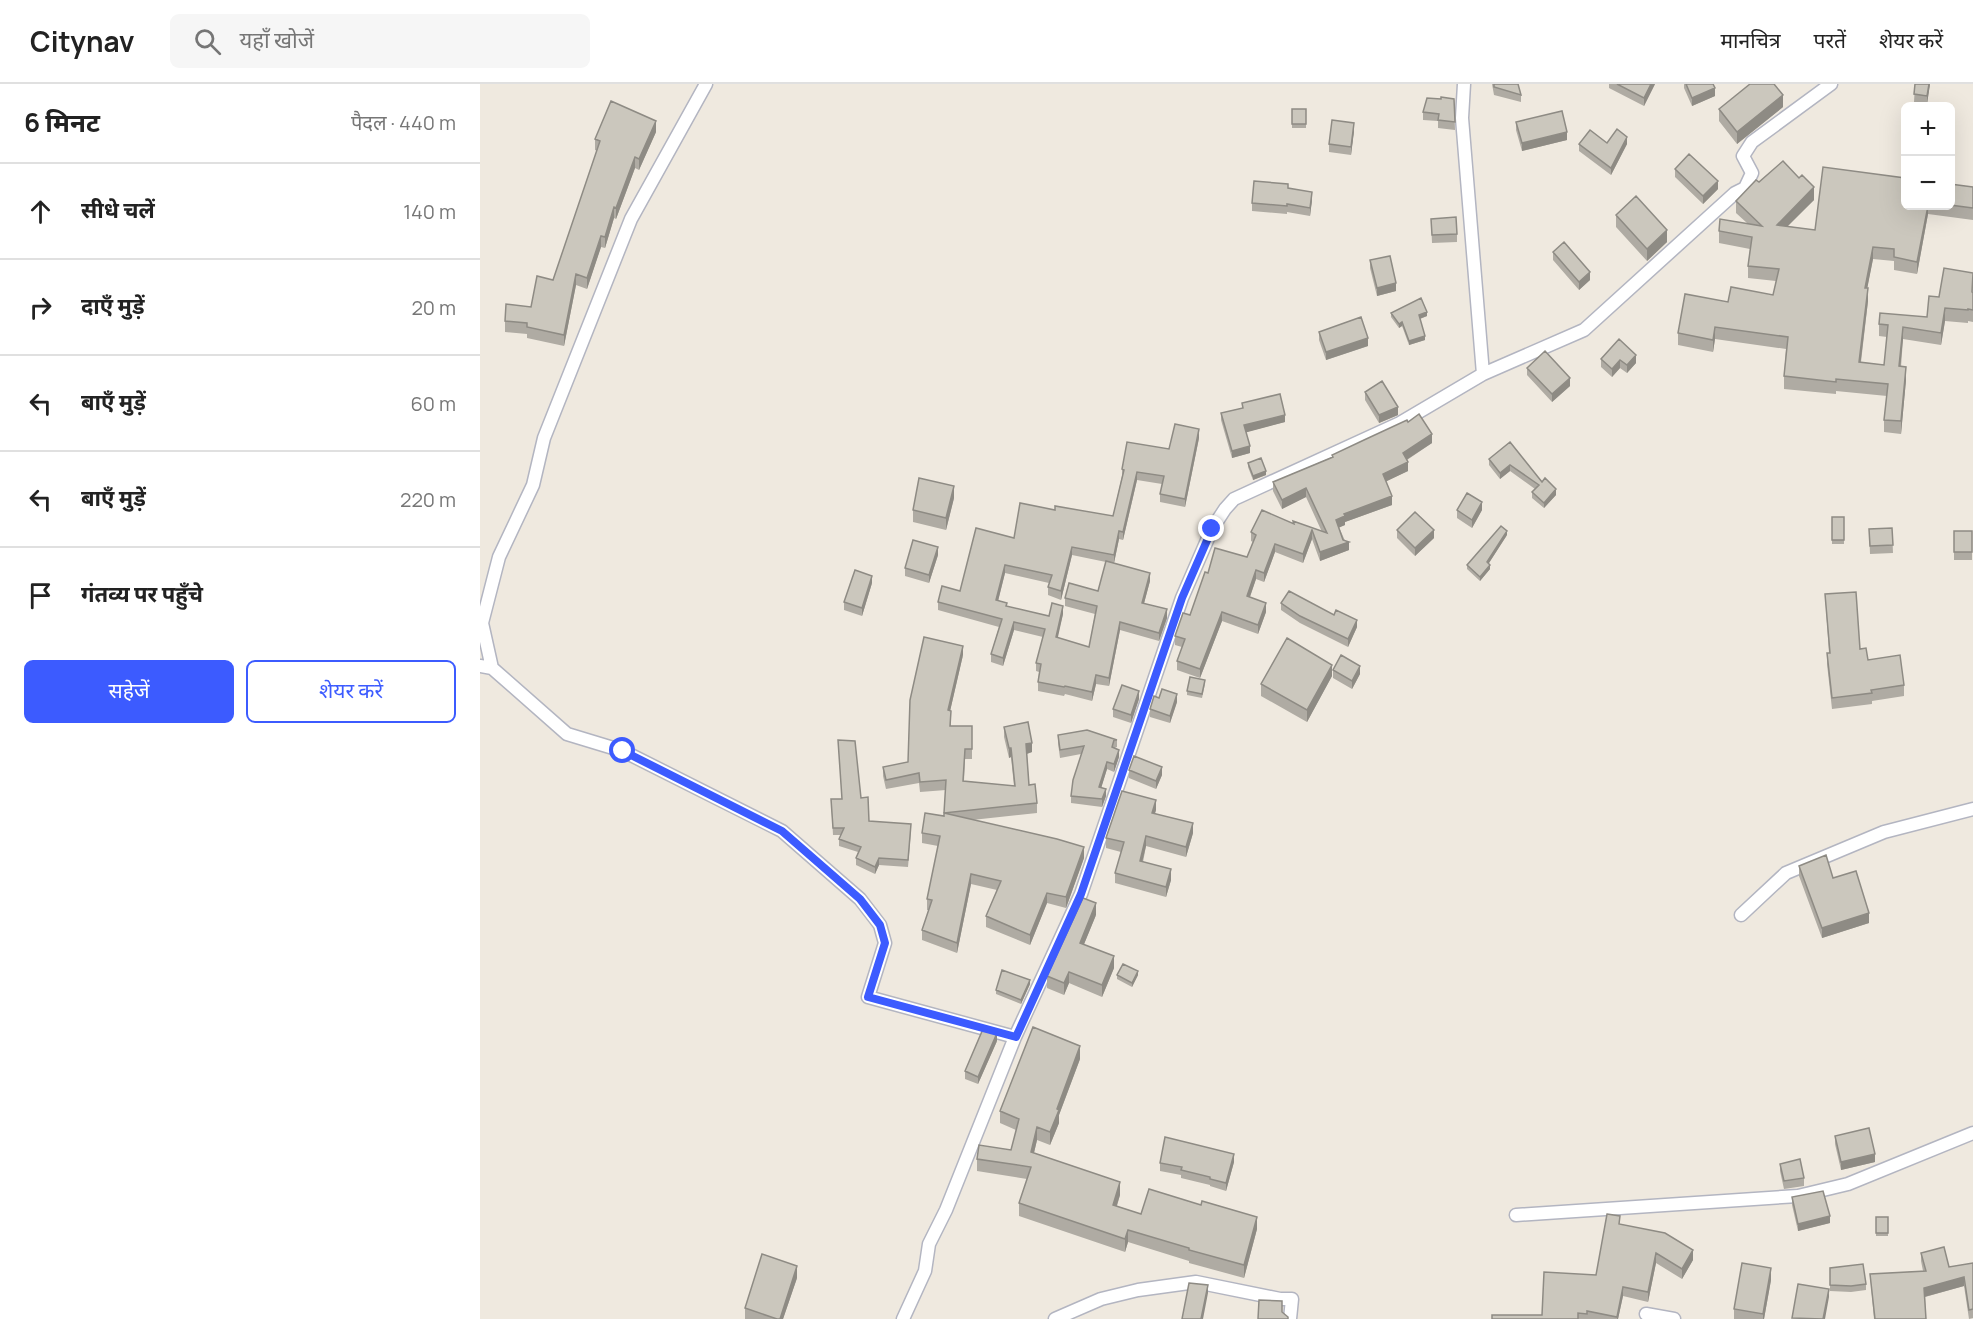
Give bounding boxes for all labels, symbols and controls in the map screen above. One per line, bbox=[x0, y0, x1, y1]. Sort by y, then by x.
search box bbox=[170, 14, 590, 68]
text: Citynav bbox=[30, 22, 134, 60]
icon: search bbox=[191, 25, 224, 58]
text: यहाँ खोजें bbox=[239, 25, 314, 55]
text: मानचित्र bbox=[1721, 26, 1781, 54]
text: परतें bbox=[1814, 26, 1846, 54]
text: शेयर करें bbox=[1879, 26, 1943, 54]
map controls bbox=[1901, 102, 1955, 210]
button: + bbox=[1901, 102, 1955, 156]
text: 6 मिनट bbox=[24, 104, 100, 140]
text: पैदल · 440 m bbox=[351, 109, 456, 136]
button: − bbox=[1901, 156, 1955, 210]
icon: ahead bbox=[24, 195, 57, 228]
text: सीधे चलें bbox=[81, 195, 155, 225]
text: 140 m bbox=[403, 198, 456, 225]
icon: right bbox=[24, 291, 57, 324]
text: दाएँ मुड़ें bbox=[81, 291, 144, 321]
text: 20 m bbox=[411, 294, 456, 321]
icon: left bbox=[24, 387, 57, 420]
text: बाएँ मुड़ें bbox=[81, 387, 146, 417]
text: 60 m bbox=[410, 390, 456, 417]
icon: left bbox=[24, 483, 57, 516]
text: बाएँ मुड़ें bbox=[81, 483, 146, 513]
text: 220 m bbox=[400, 486, 456, 513]
route end bbox=[1198, 515, 1224, 541]
icon: arrive bbox=[24, 579, 57, 612]
text: गंतव्य पर पहुँचे bbox=[81, 579, 203, 609]
button: सहेजें bbox=[24, 660, 234, 723]
button: शेयर करें bbox=[246, 660, 456, 723]
route start bbox=[609, 737, 635, 763]

